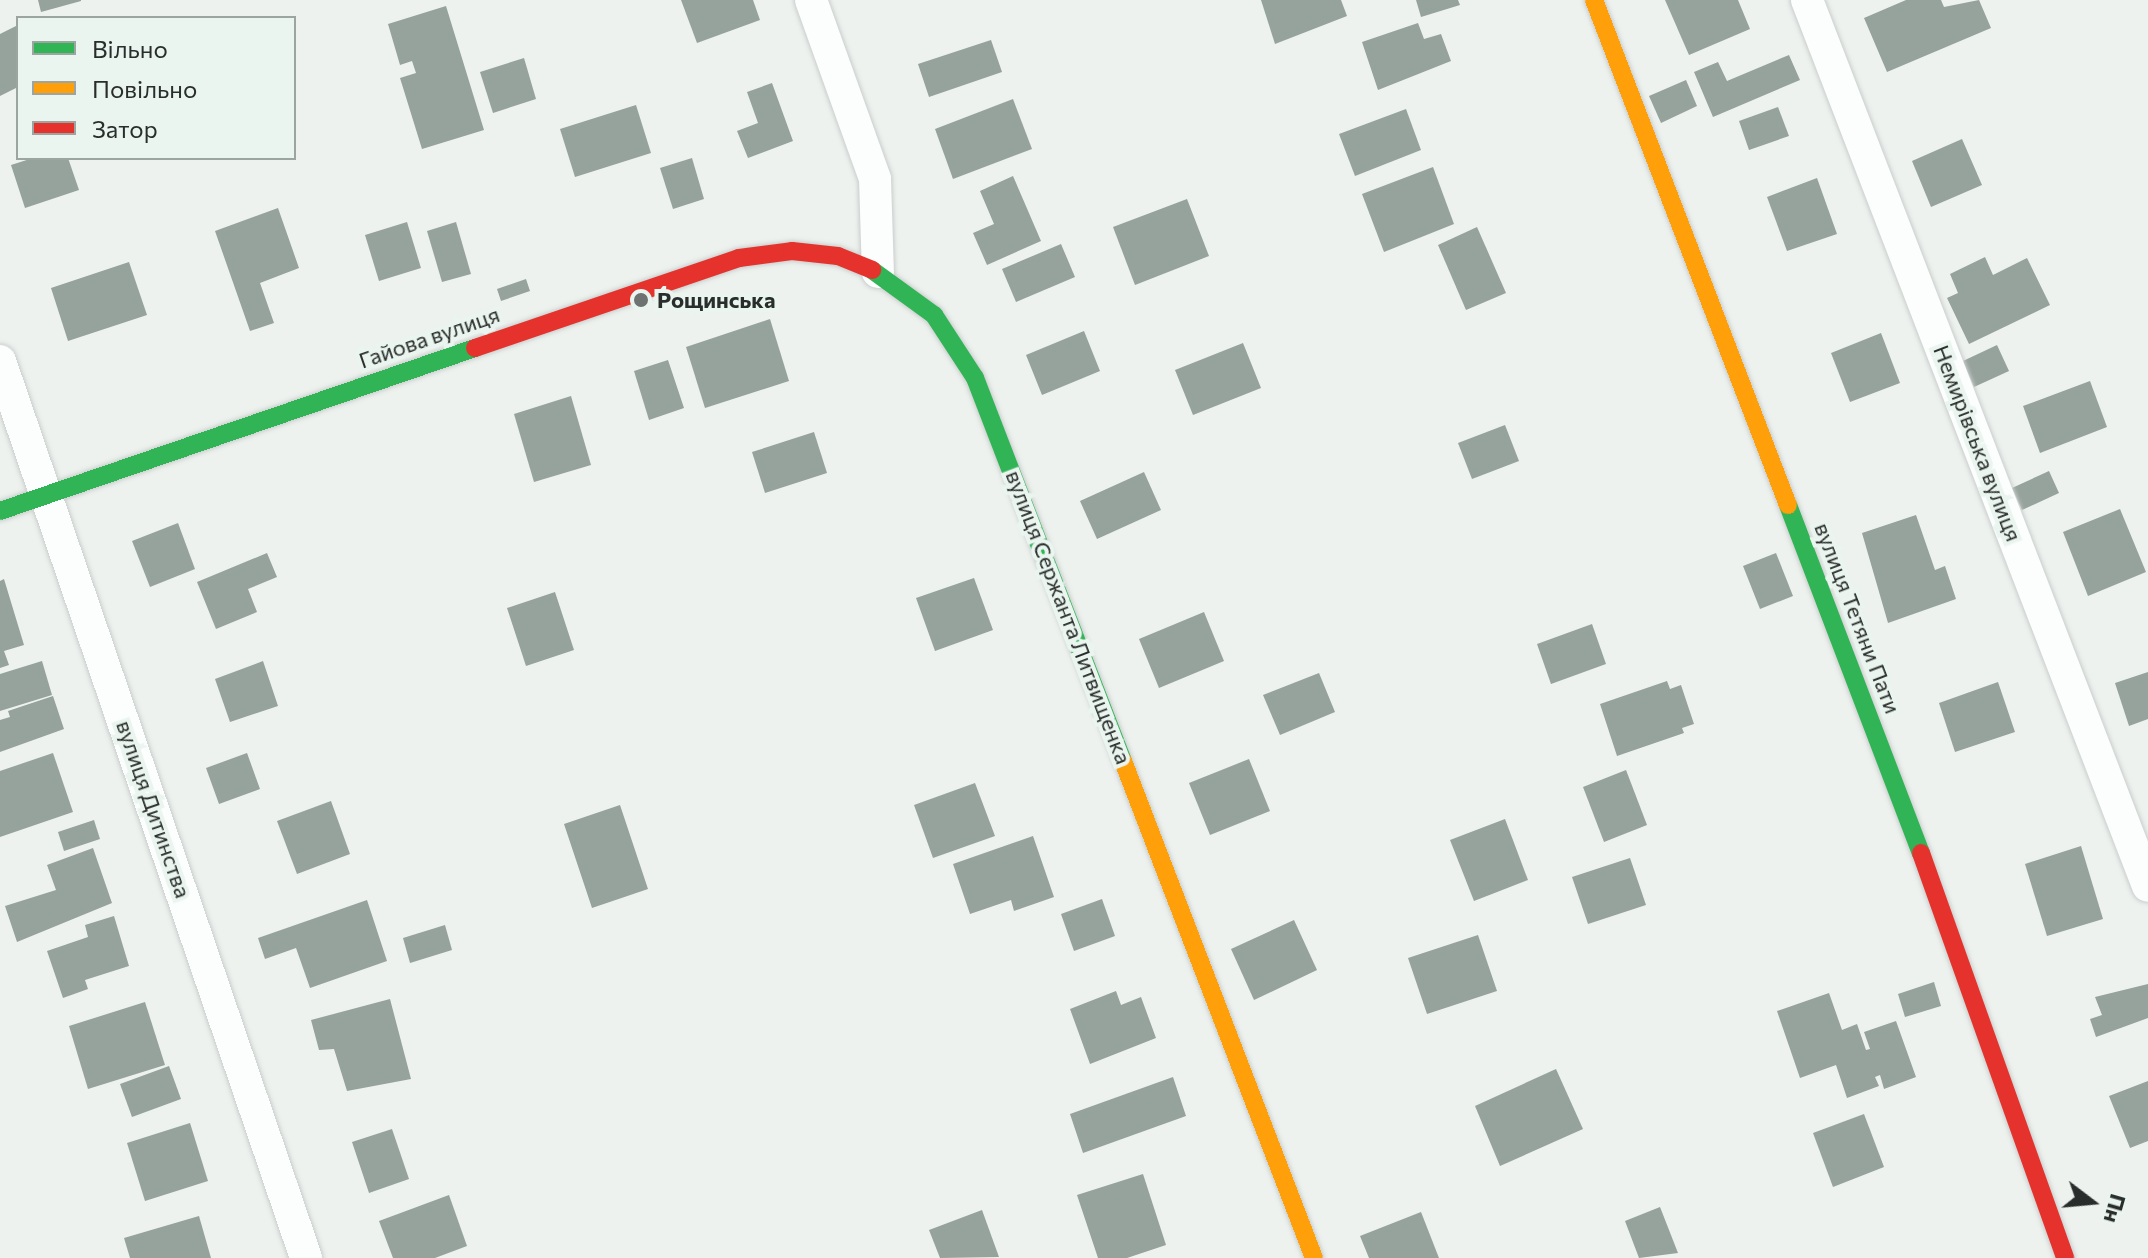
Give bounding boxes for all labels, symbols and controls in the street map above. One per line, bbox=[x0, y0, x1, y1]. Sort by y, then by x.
legend bbox=[16, 16, 296, 160]
text: Вільно bbox=[92, 34, 168, 63]
text: Повільно bbox=[92, 74, 197, 103]
text: Затор bbox=[92, 114, 158, 143]
place label: Рощинська bbox=[657, 287, 775, 313]
marker: Рощинська bbox=[632, 291, 650, 309]
street label: Гайова вулиця bbox=[355, 301, 503, 373]
street label: Немирівська вулиця bbox=[1928, 341, 2028, 545]
street label: вулиця Сержанта Литвищенка bbox=[1001, 466, 1137, 768]
street label: вулиця Тетяни Пати bbox=[1809, 519, 1907, 717]
street label: вулиця Дитинства bbox=[111, 717, 197, 901]
north arrow bbox=[2052, 1162, 2132, 1242]
text: Пн bbox=[2099, 1191, 2133, 1226]

